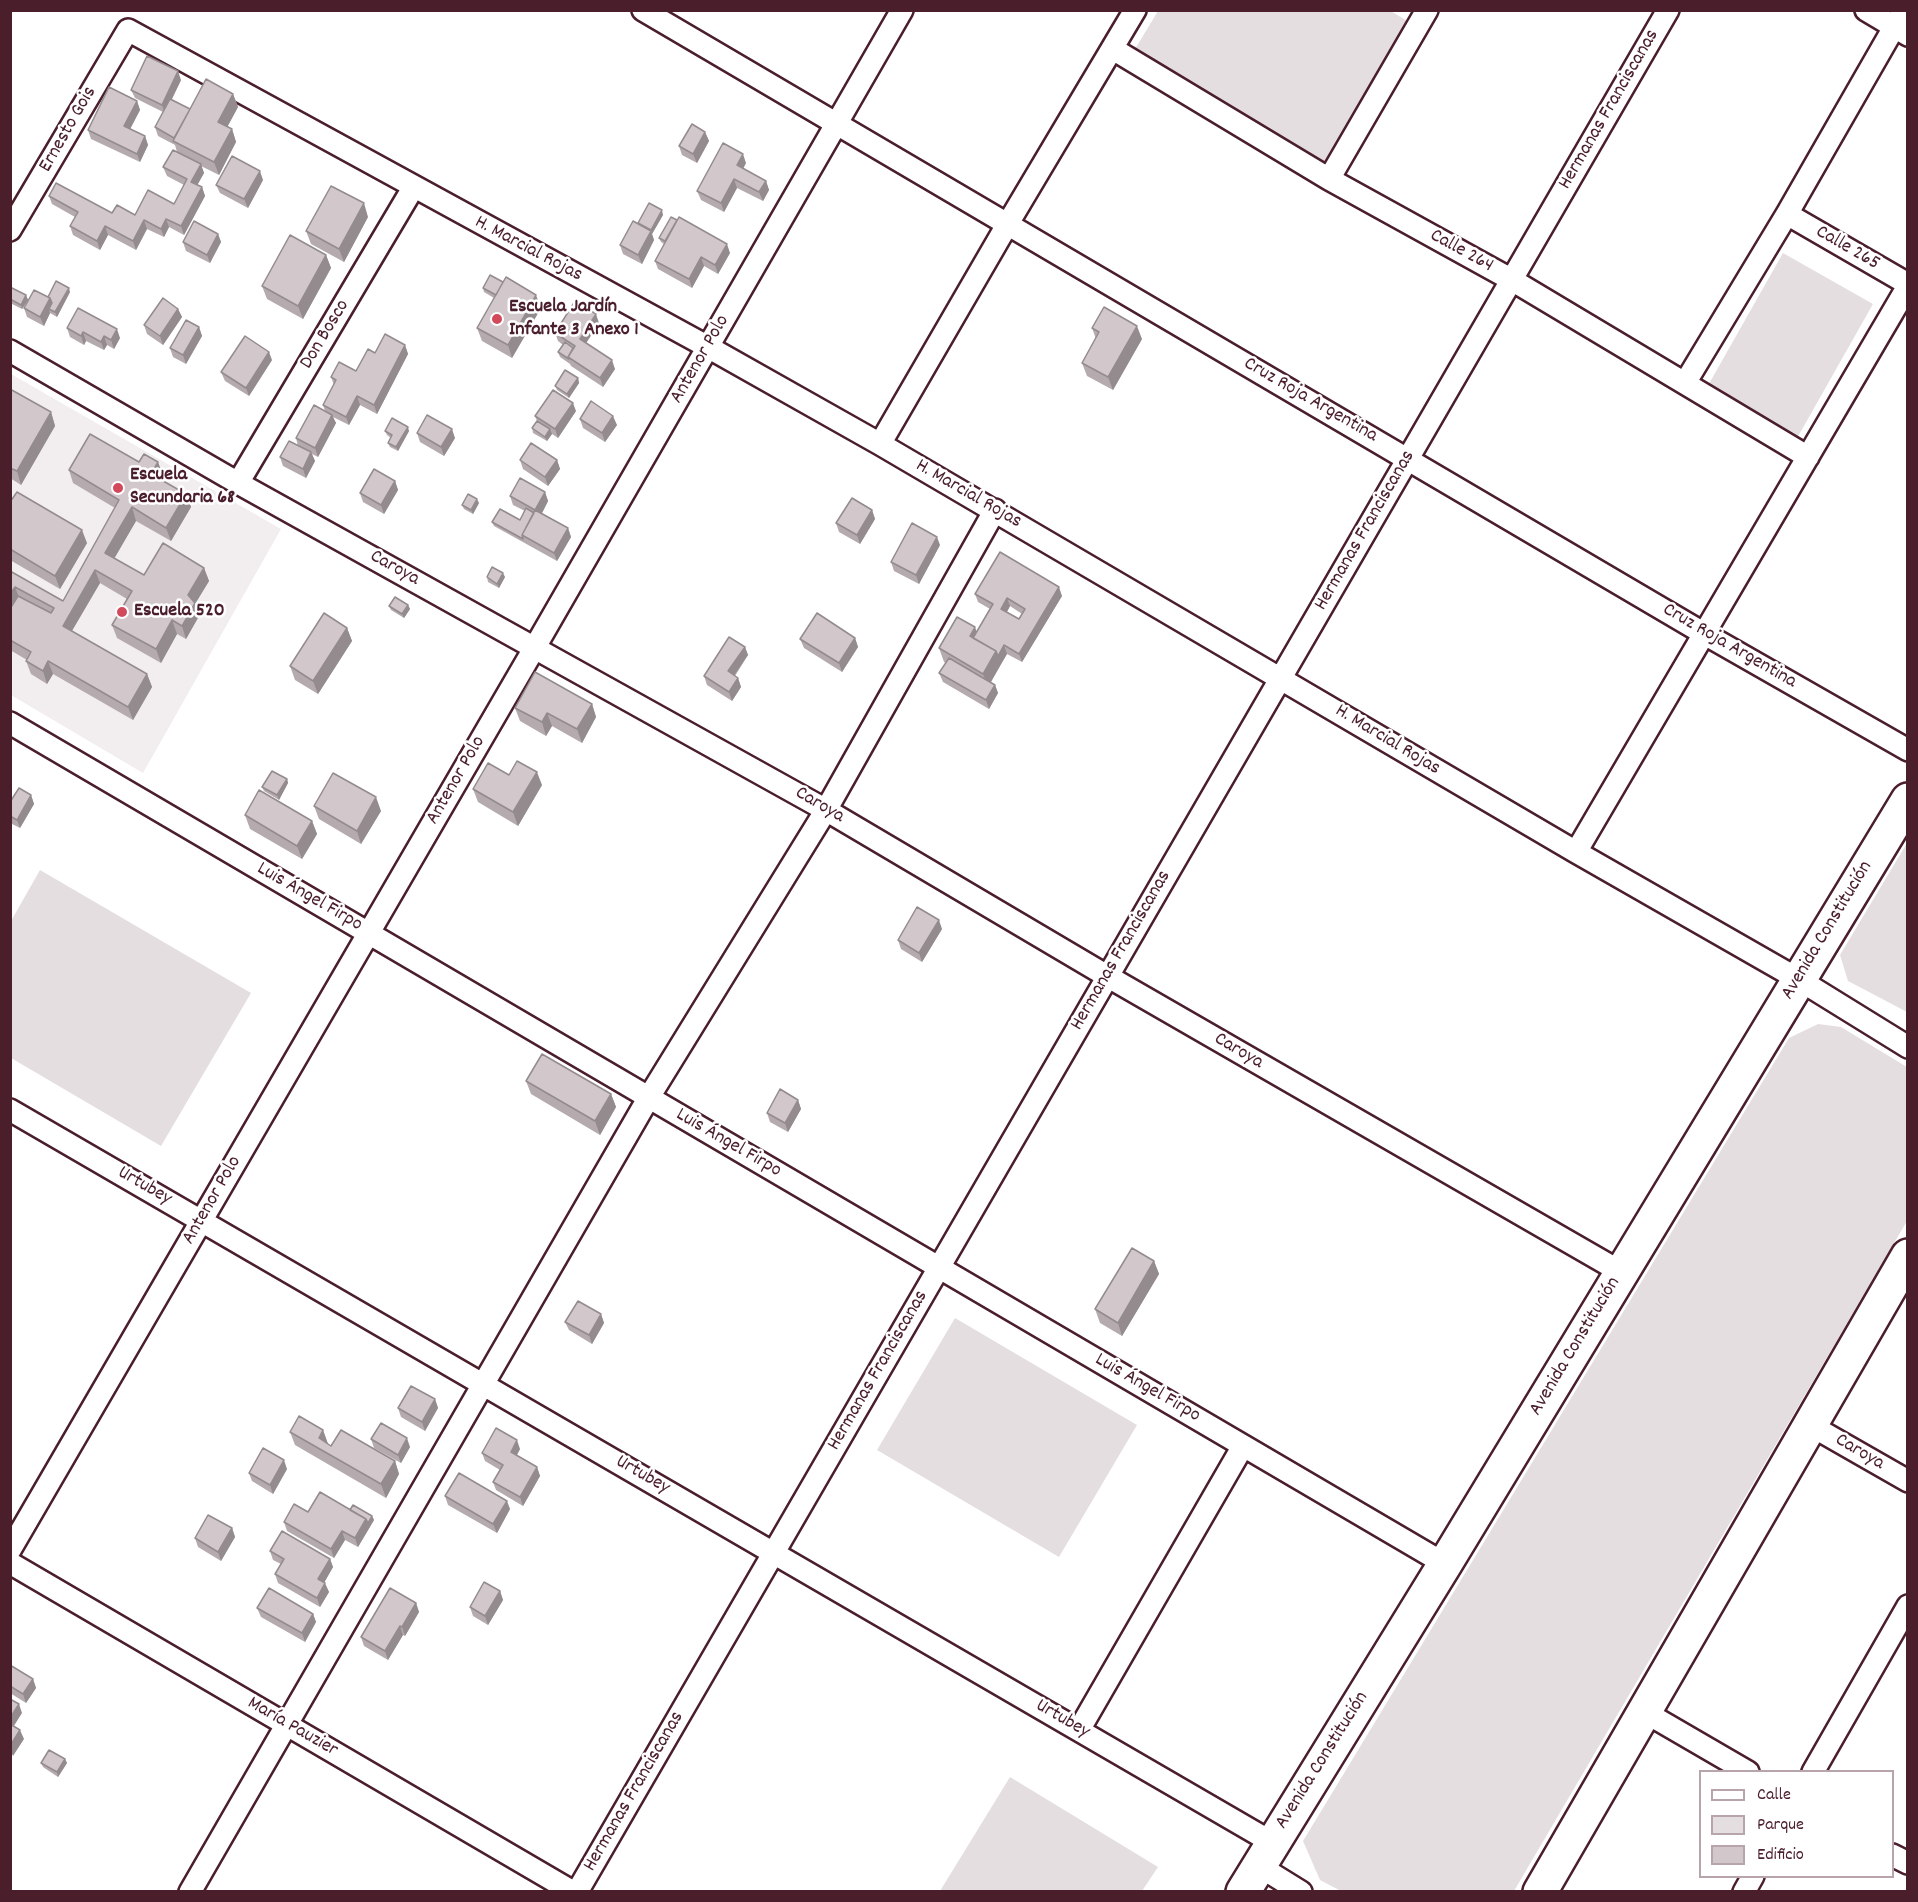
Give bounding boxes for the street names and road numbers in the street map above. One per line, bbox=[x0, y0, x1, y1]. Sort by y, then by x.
street label: Hermanas Franciscanas bbox=[1554, 26, 1666, 194]
street label: Ernesto Gois bbox=[35, 83, 103, 177]
street label: H. Marcial Rojas bbox=[470, 212, 586, 288]
street label: Calle 265 bbox=[1811, 221, 1883, 277]
street label: Calle 264 bbox=[1425, 225, 1497, 279]
street label: Don Bosco bbox=[296, 296, 356, 374]
street label: Antenor Polo bbox=[666, 312, 736, 408]
street label: Cruz Roja Argentina bbox=[1239, 353, 1381, 449]
street label: Hermanas Franciscanas bbox=[1310, 447, 1422, 615]
street label: H. Marcial Rojas bbox=[911, 455, 1025, 535]
street label: Caroya bbox=[365, 546, 423, 592]
street label: Cruz Roja Argentina bbox=[1658, 599, 1800, 695]
street label: H. Marcial Rojas bbox=[1330, 700, 1444, 782]
street label: Antenor Polo bbox=[422, 733, 492, 829]
street label: Caroya bbox=[790, 782, 848, 830]
street label: Avenida Constitución bbox=[1777, 857, 1879, 1005]
street label: Luis Ángel Firpo bbox=[252, 858, 366, 938]
street label: Hermanas Franciscanas bbox=[1066, 867, 1178, 1035]
street label: Caroya bbox=[1209, 1028, 1267, 1076]
street label: Luis Ángel Firpo bbox=[671, 1104, 785, 1184]
street label: Antenor Polo bbox=[178, 1153, 248, 1249]
street label: Urtubey bbox=[113, 1162, 175, 1212]
street label: Avenida Constitución bbox=[1525, 1273, 1627, 1421]
street label: Hermanas Franciscanas bbox=[823, 1287, 935, 1455]
street label: Luis Ángel Firpo bbox=[1090, 1349, 1204, 1429]
street label: Caroya bbox=[1830, 1429, 1888, 1477]
street label: Urtubey bbox=[611, 1451, 673, 1501]
street label: Avenida Constitución bbox=[1271, 1688, 1375, 1834]
street label: María Pauzier bbox=[242, 1692, 342, 1764]
street label: Urtubey bbox=[1031, 1695, 1093, 1745]
street label: Hermanas Franciscanas bbox=[579, 1708, 691, 1876]

